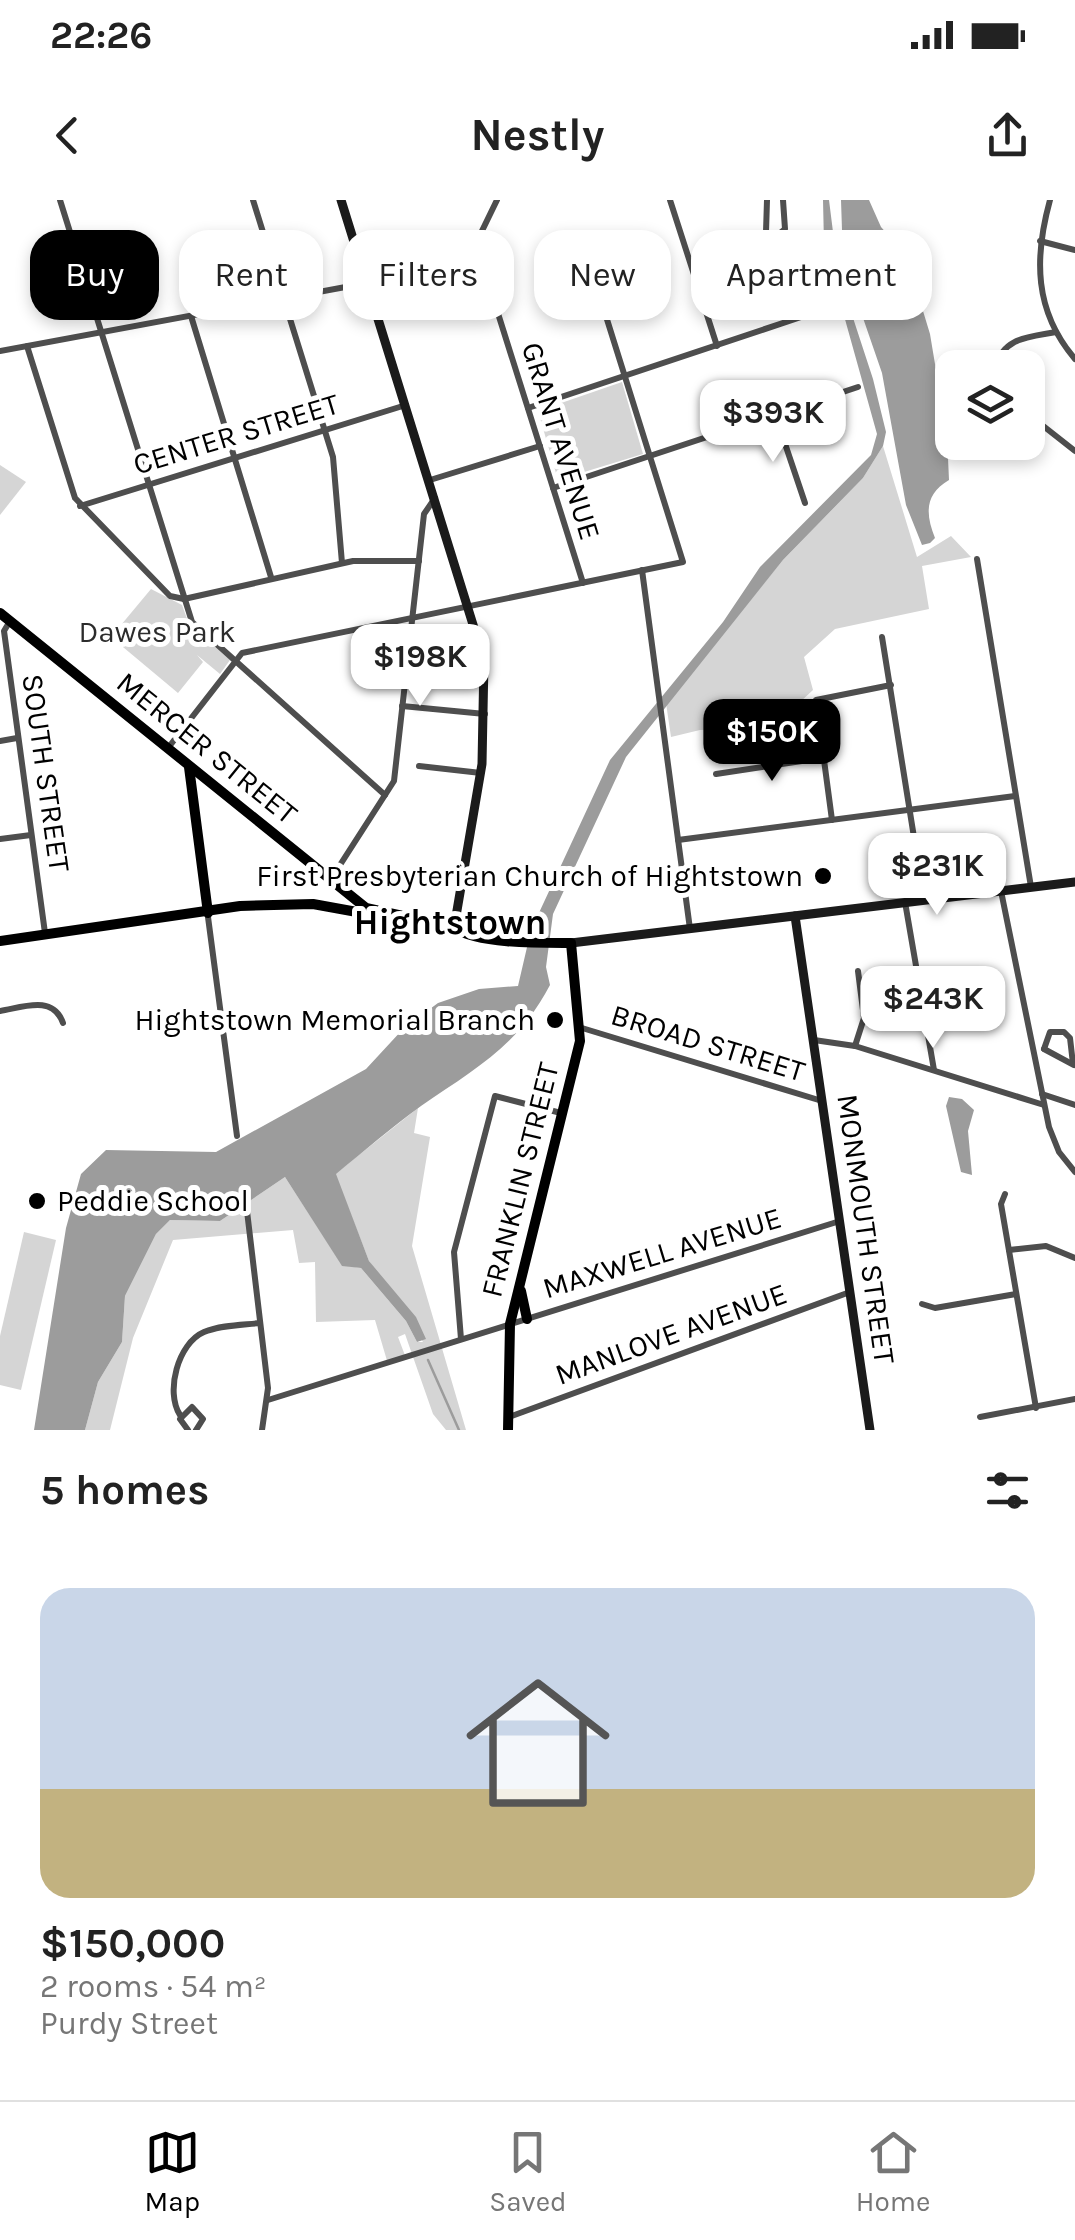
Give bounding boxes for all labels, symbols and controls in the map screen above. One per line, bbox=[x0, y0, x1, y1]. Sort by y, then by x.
text: 22:26 bbox=[50, 13, 152, 58]
icon: back bbox=[40, 108, 95, 163]
icon: share bbox=[980, 108, 1035, 163]
text: Nestly bbox=[471, 109, 604, 161]
chip: Buy bbox=[30, 230, 159, 320]
chip: Rent bbox=[179, 230, 323, 320]
chip: Filters bbox=[343, 230, 514, 320]
chip: New bbox=[534, 230, 671, 320]
chip: Apartment bbox=[691, 230, 932, 320]
street label: GRANT AVENUE bbox=[514, 338, 608, 544]
map controls bbox=[935, 350, 1045, 460]
button: layers bbox=[935, 350, 1045, 460]
pin: $393K bbox=[703, 380, 843, 465]
street label: CENTER STREET bbox=[129, 386, 343, 482]
text: $393K bbox=[722, 394, 824, 431]
park label: Dawes Park bbox=[78, 614, 236, 650]
pin: $198K bbox=[350, 624, 490, 709]
text: $198K bbox=[373, 638, 467, 675]
street label: MERCER STREET bbox=[110, 664, 304, 832]
street label: SOUTH STREET bbox=[14, 672, 78, 874]
pin: $150K bbox=[702, 699, 842, 784]
text: $150K bbox=[725, 713, 819, 750]
pin: $231K bbox=[867, 833, 1007, 918]
text: $231K bbox=[890, 847, 984, 884]
place label: First Presbyterian Church of Hightstown bbox=[256, 858, 803, 894]
marker: First Presbyterian Church of Hightstown bbox=[812, 865, 834, 887]
district label: Hightstown bbox=[354, 902, 546, 944]
pin: $243K bbox=[863, 966, 1003, 1051]
text: $243K bbox=[882, 980, 984, 1017]
street label: BROAD STREET bbox=[607, 996, 809, 1090]
place label: Hightstown Memorial Branch bbox=[134, 1002, 535, 1038]
marker: Hightstown Memorial Branch bbox=[544, 1009, 566, 1031]
street label: FRANKLIN STREET bbox=[473, 1059, 567, 1301]
street label: MONMOUTH STREET bbox=[829, 1092, 903, 1366]
place label: Peddie School bbox=[57, 1183, 249, 1219]
marker: Peddie School bbox=[26, 1190, 48, 1212]
street label: MAXWELL AVENUE bbox=[538, 1200, 786, 1306]
street label: MANLOVE AVENUE bbox=[550, 1275, 792, 1393]
icon: filters bbox=[980, 1463, 1035, 1518]
text: 5 homes bbox=[40, 1465, 209, 1515]
icon: home bbox=[448, 1653, 628, 1833]
text: $150,000 bbox=[40, 1918, 225, 1968]
text: 2 rooms · 54 m² bbox=[40, 1968, 267, 2005]
text: Purdy Street bbox=[40, 2005, 218, 2042]
tab: Map bbox=[145, 2125, 200, 2218]
tab: Saved bbox=[489, 2125, 567, 2218]
tab: Home bbox=[856, 2125, 930, 2218]

